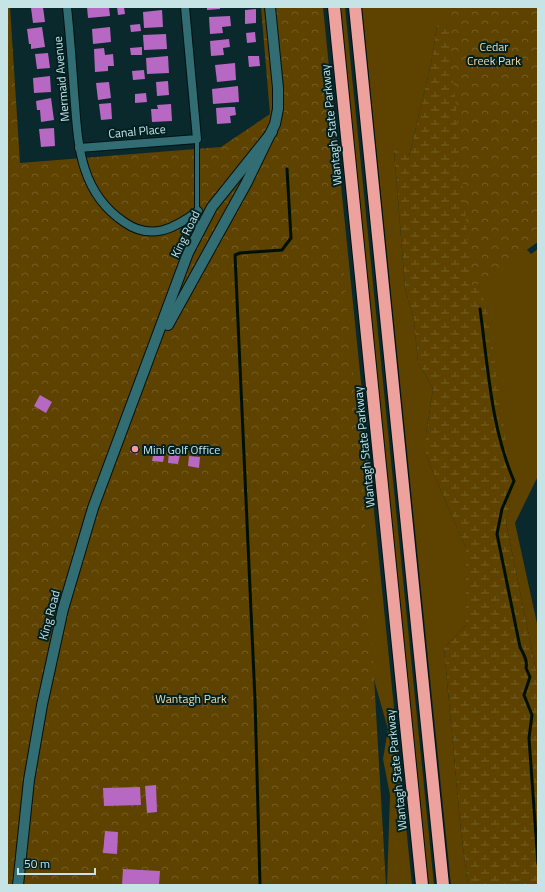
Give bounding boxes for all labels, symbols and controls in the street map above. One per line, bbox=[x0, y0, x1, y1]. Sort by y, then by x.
street label: Mermaid Avenue bbox=[48, 36, 74, 122]
park label: Cedar Creek Park bbox=[467, 37, 521, 70]
street label: Wantagh State Parkway bbox=[315, 63, 347, 187]
street label: Canal Place bbox=[108, 119, 166, 143]
street label: King Road bbox=[165, 207, 205, 261]
street label: Wantagh State Parkway bbox=[348, 385, 380, 509]
place label: Mini Golf Office bbox=[143, 440, 220, 459]
marker: Mini Golf Office bbox=[130, 444, 140, 454]
street label: King Road bbox=[33, 588, 65, 642]
park label: Wantagh Park bbox=[155, 689, 227, 708]
street label: Wantagh State Parkway bbox=[380, 708, 412, 832]
scale bar bbox=[18, 850, 95, 876]
text: 50 m bbox=[24, 854, 50, 873]

